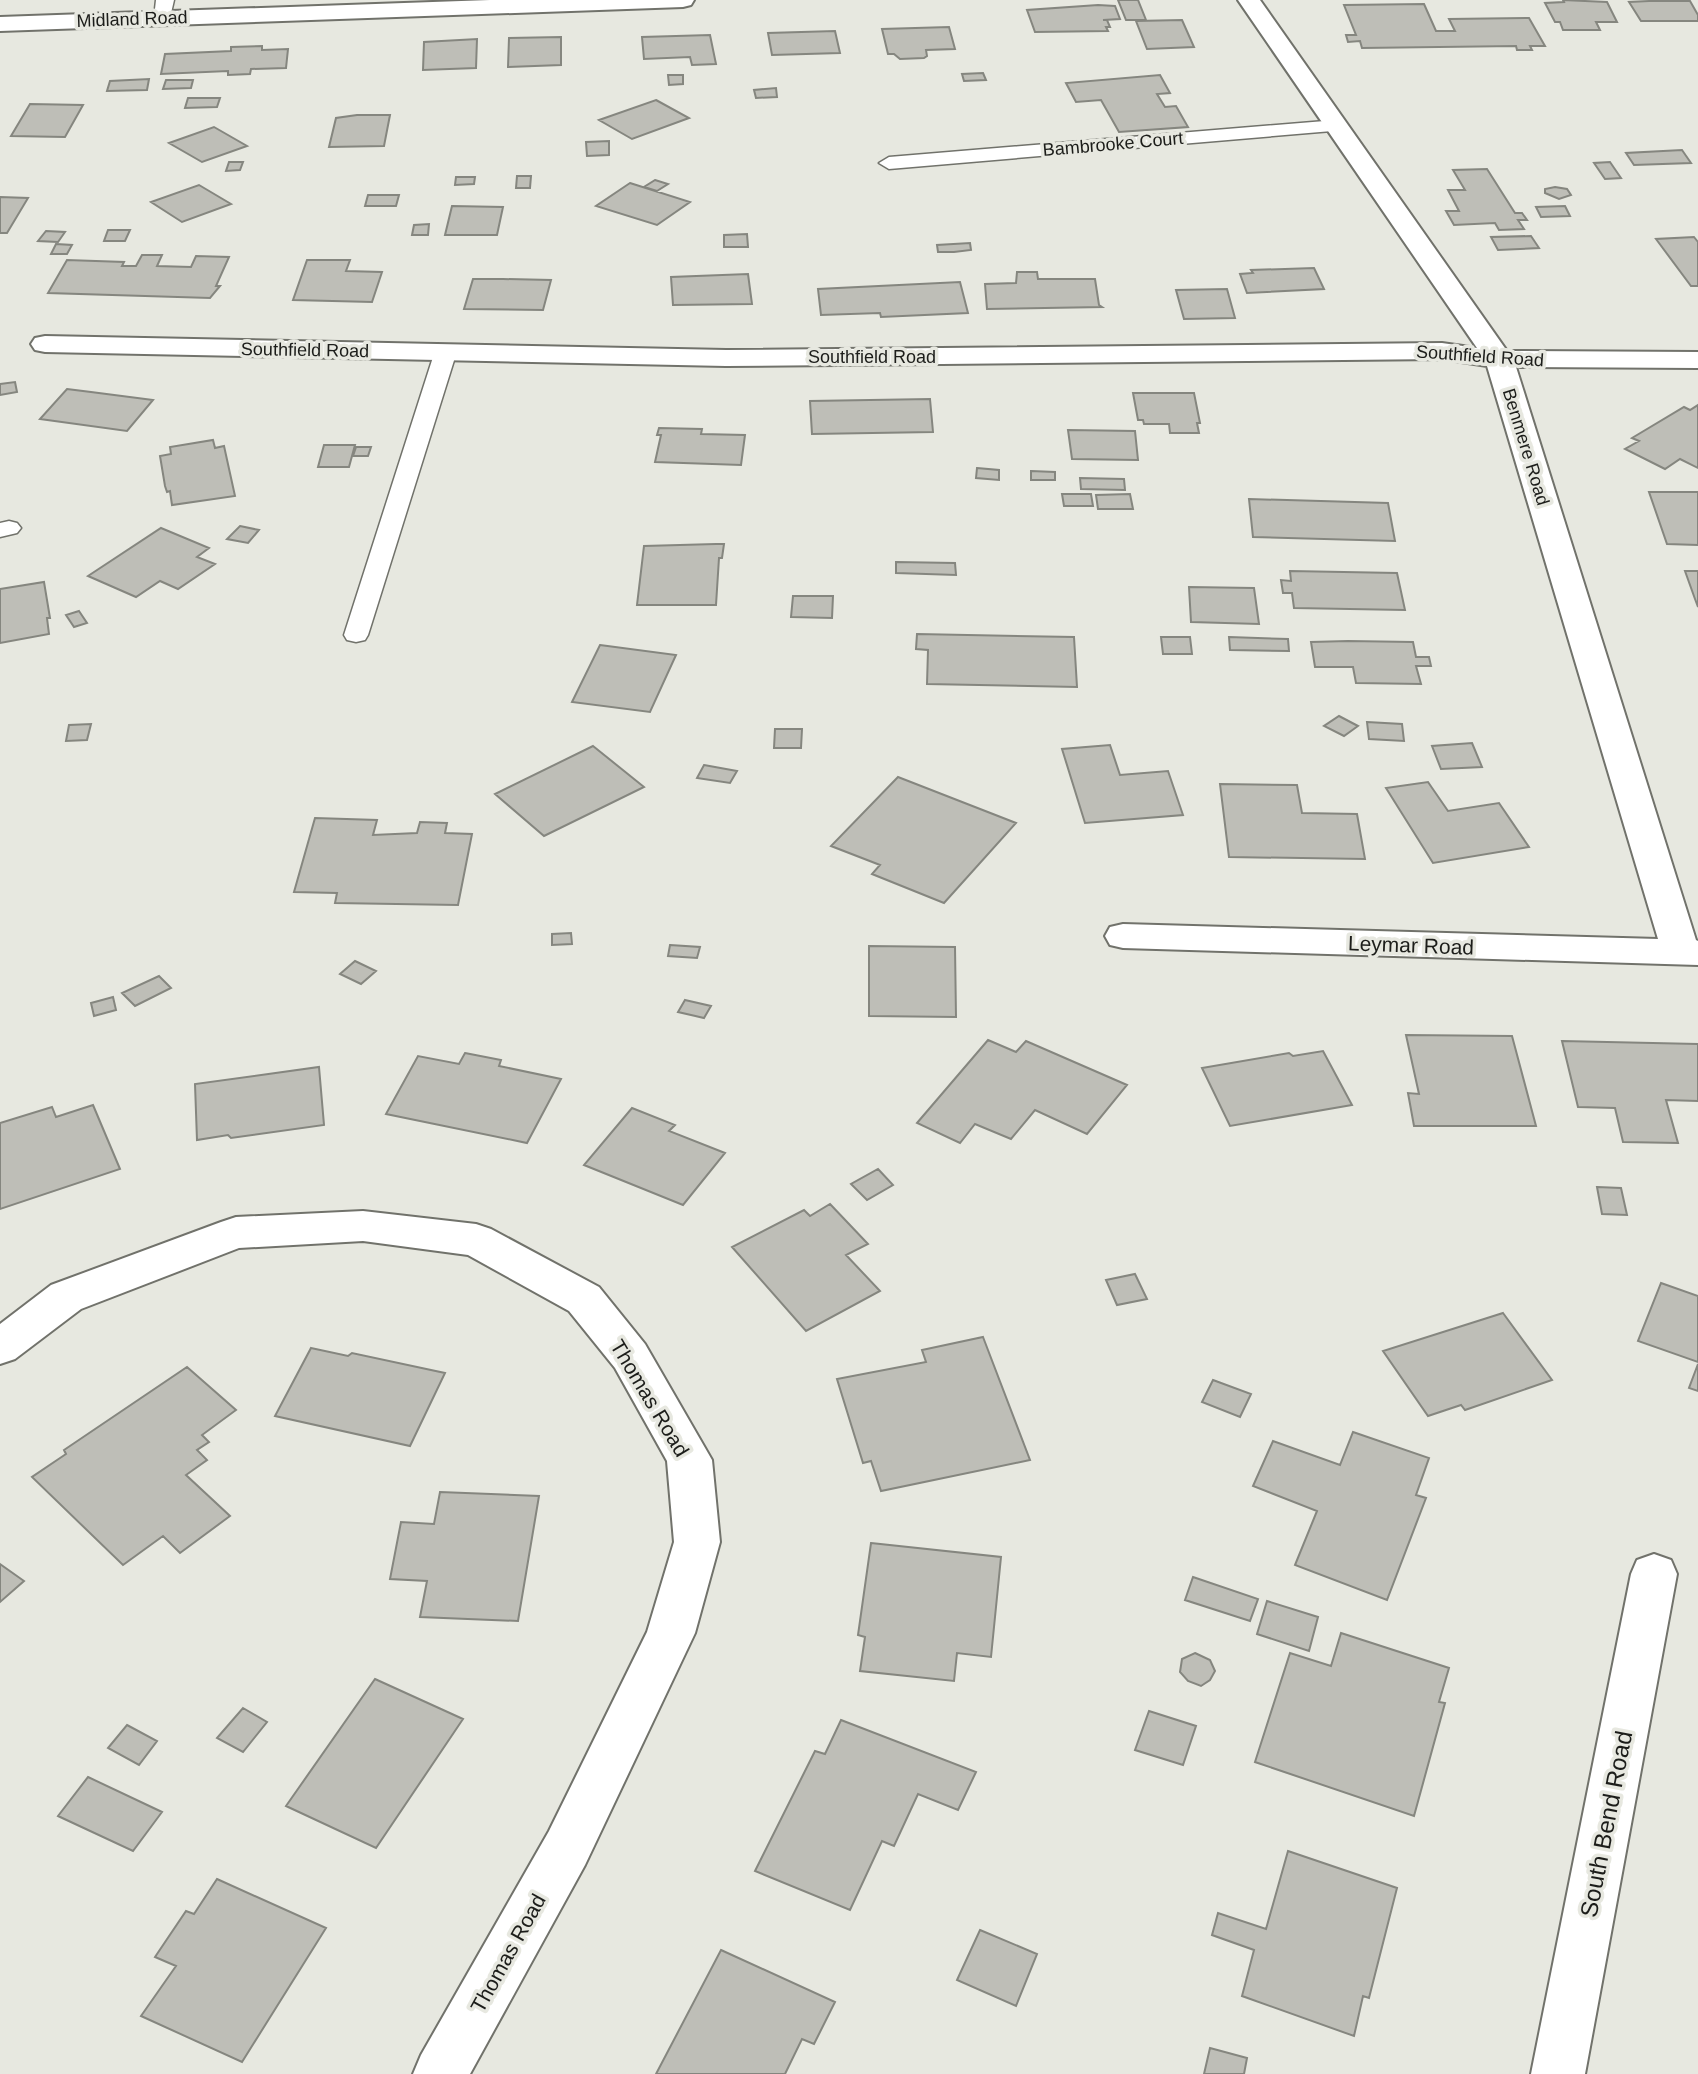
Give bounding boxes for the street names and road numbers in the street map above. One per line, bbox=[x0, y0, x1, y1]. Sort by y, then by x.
street label: Midland Road bbox=[76, 7, 188, 31]
street label: Bambrooke Court bbox=[1042, 128, 1184, 160]
street label: Southfield Road bbox=[241, 339, 369, 361]
street label: Southfield Road bbox=[1415, 342, 1545, 370]
street label: Southfield Road bbox=[808, 347, 936, 367]
street label: Benmere Road bbox=[1499, 386, 1553, 508]
street label: Leymar Road bbox=[1348, 931, 1474, 959]
street label: Thomas Road bbox=[606, 1336, 694, 1460]
street label: South Bend Road bbox=[1575, 1728, 1637, 1920]
street label: Thomas Road bbox=[466, 1890, 550, 2016]

